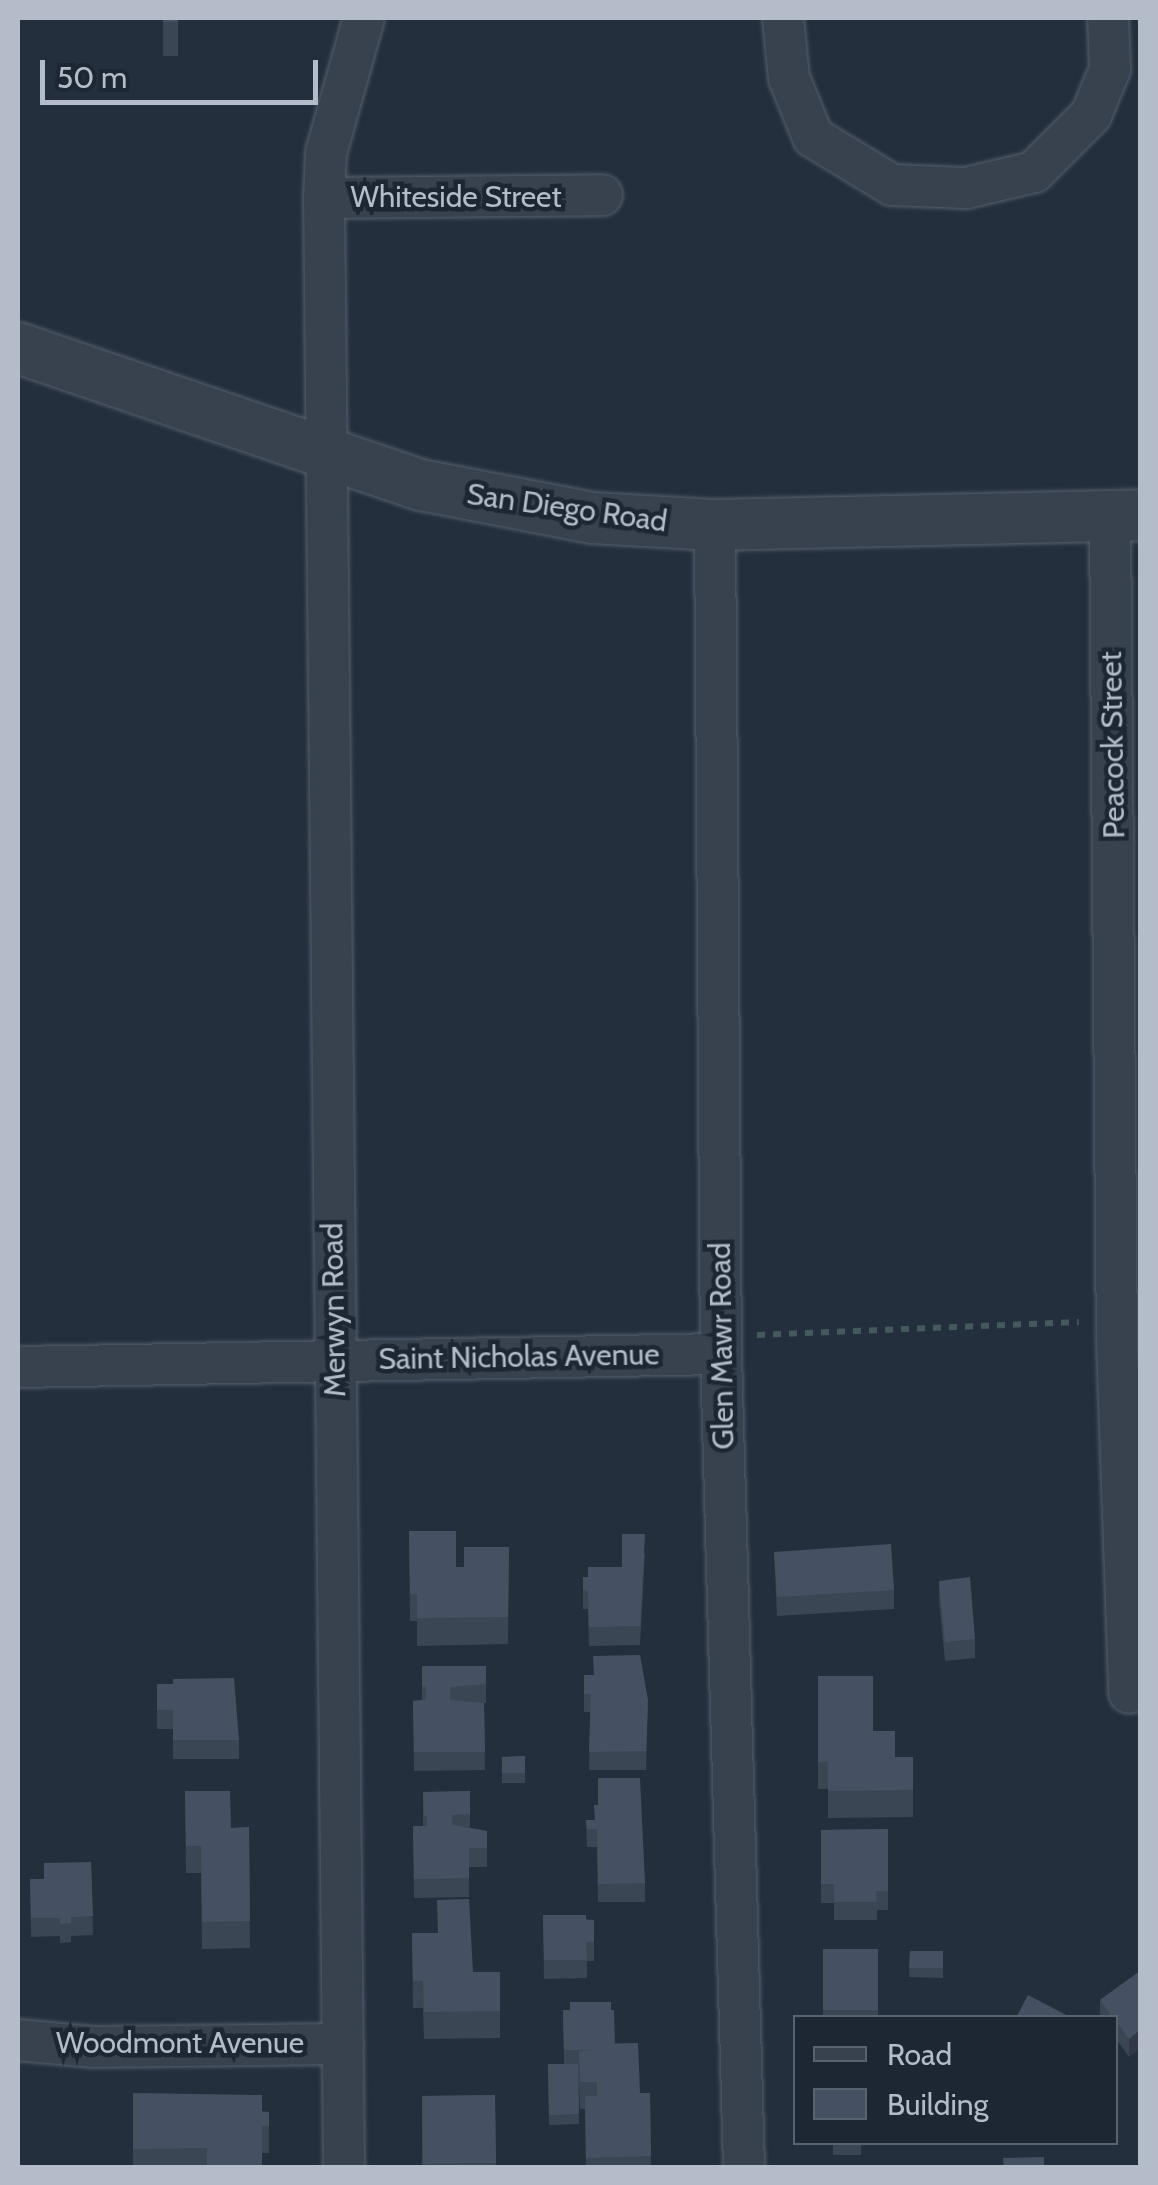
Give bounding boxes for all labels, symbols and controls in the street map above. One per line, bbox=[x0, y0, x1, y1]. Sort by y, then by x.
scale bar bbox=[45, 40, 322, 102]
text: 50 m bbox=[57, 59, 127, 96]
street label: Whiteside Street bbox=[351, 179, 561, 215]
street label: San Diego Road bbox=[464, 476, 670, 540]
street label: Peacock Street bbox=[1093, 651, 1133, 839]
street label: Merwyn Road bbox=[314, 1223, 354, 1397]
street label: Glen Mawr Road bbox=[702, 1242, 742, 1450]
street label: Saint Nicholas Avenue bbox=[378, 1337, 660, 1377]
legend bbox=[793, 2015, 1118, 2145]
street label: Woodmont Avenue bbox=[56, 2025, 304, 2061]
text: Road bbox=[887, 2036, 952, 2073]
text: Building bbox=[887, 2086, 989, 2123]

